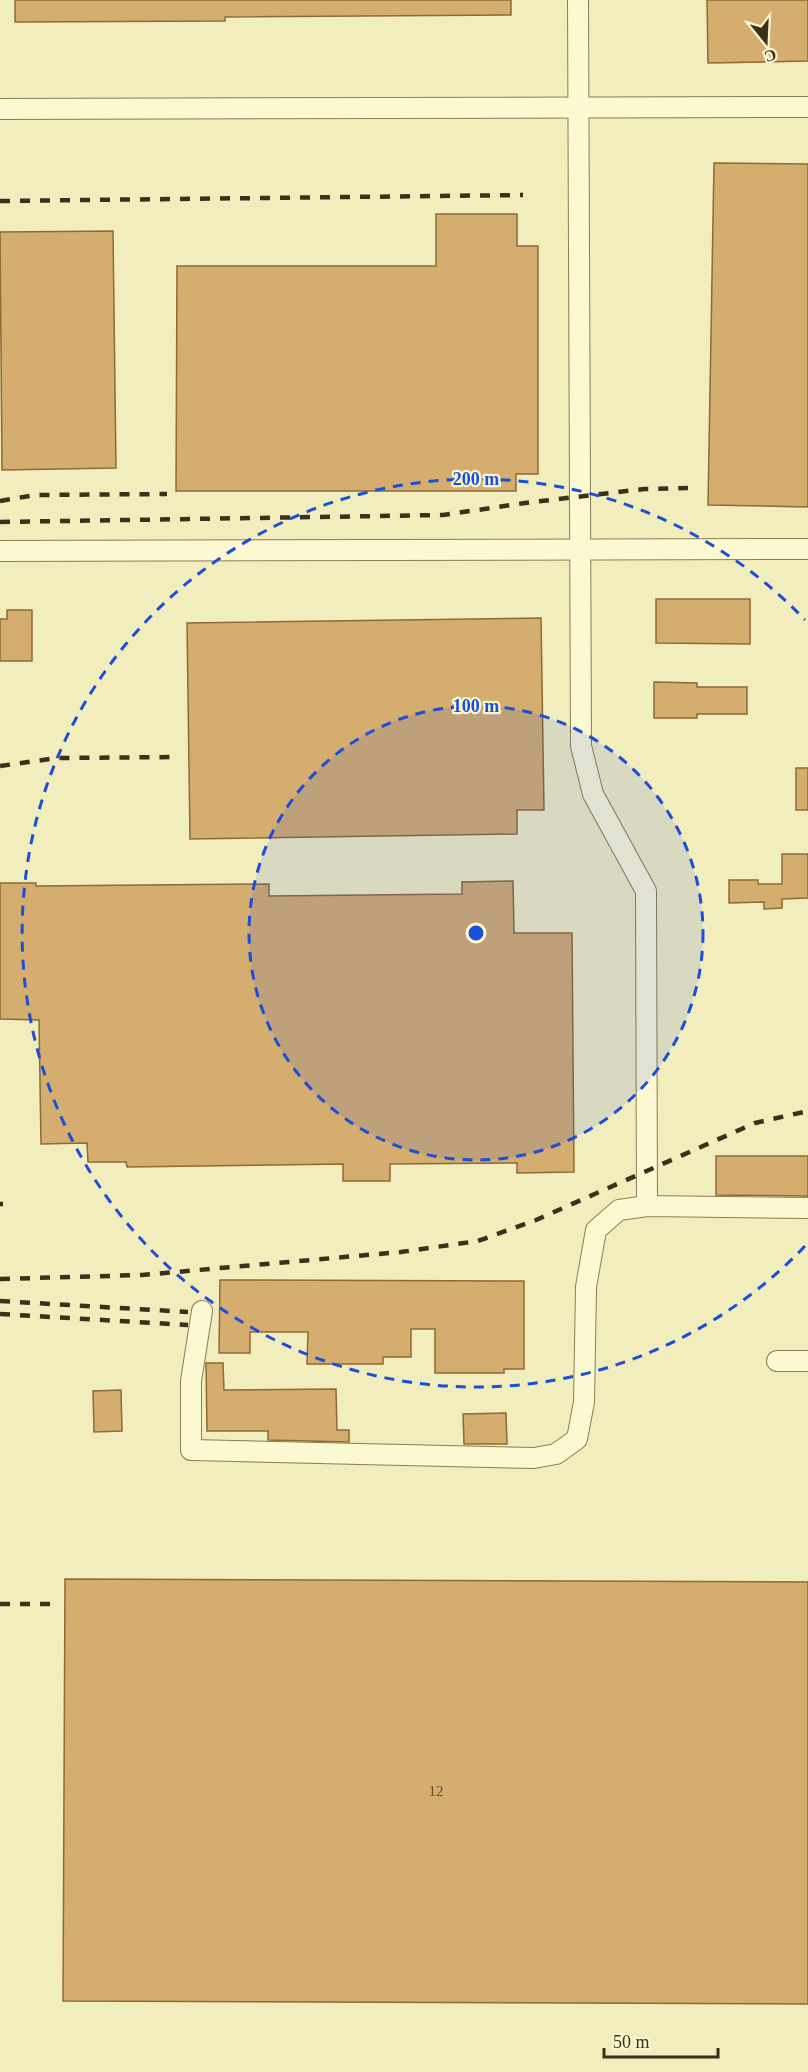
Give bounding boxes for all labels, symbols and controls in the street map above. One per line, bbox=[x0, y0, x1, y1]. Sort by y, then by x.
north arrow bbox=[736, 12, 796, 72]
text: С bbox=[762, 46, 779, 66]
text: 200 m bbox=[453, 469, 499, 489]
text: 100 m bbox=[453, 696, 499, 716]
centre of rings bbox=[466, 923, 486, 943]
house number: 12 bbox=[429, 1783, 444, 1799]
scale bar bbox=[604, 2021, 718, 2059]
text: 50 m bbox=[613, 2032, 650, 2052]

